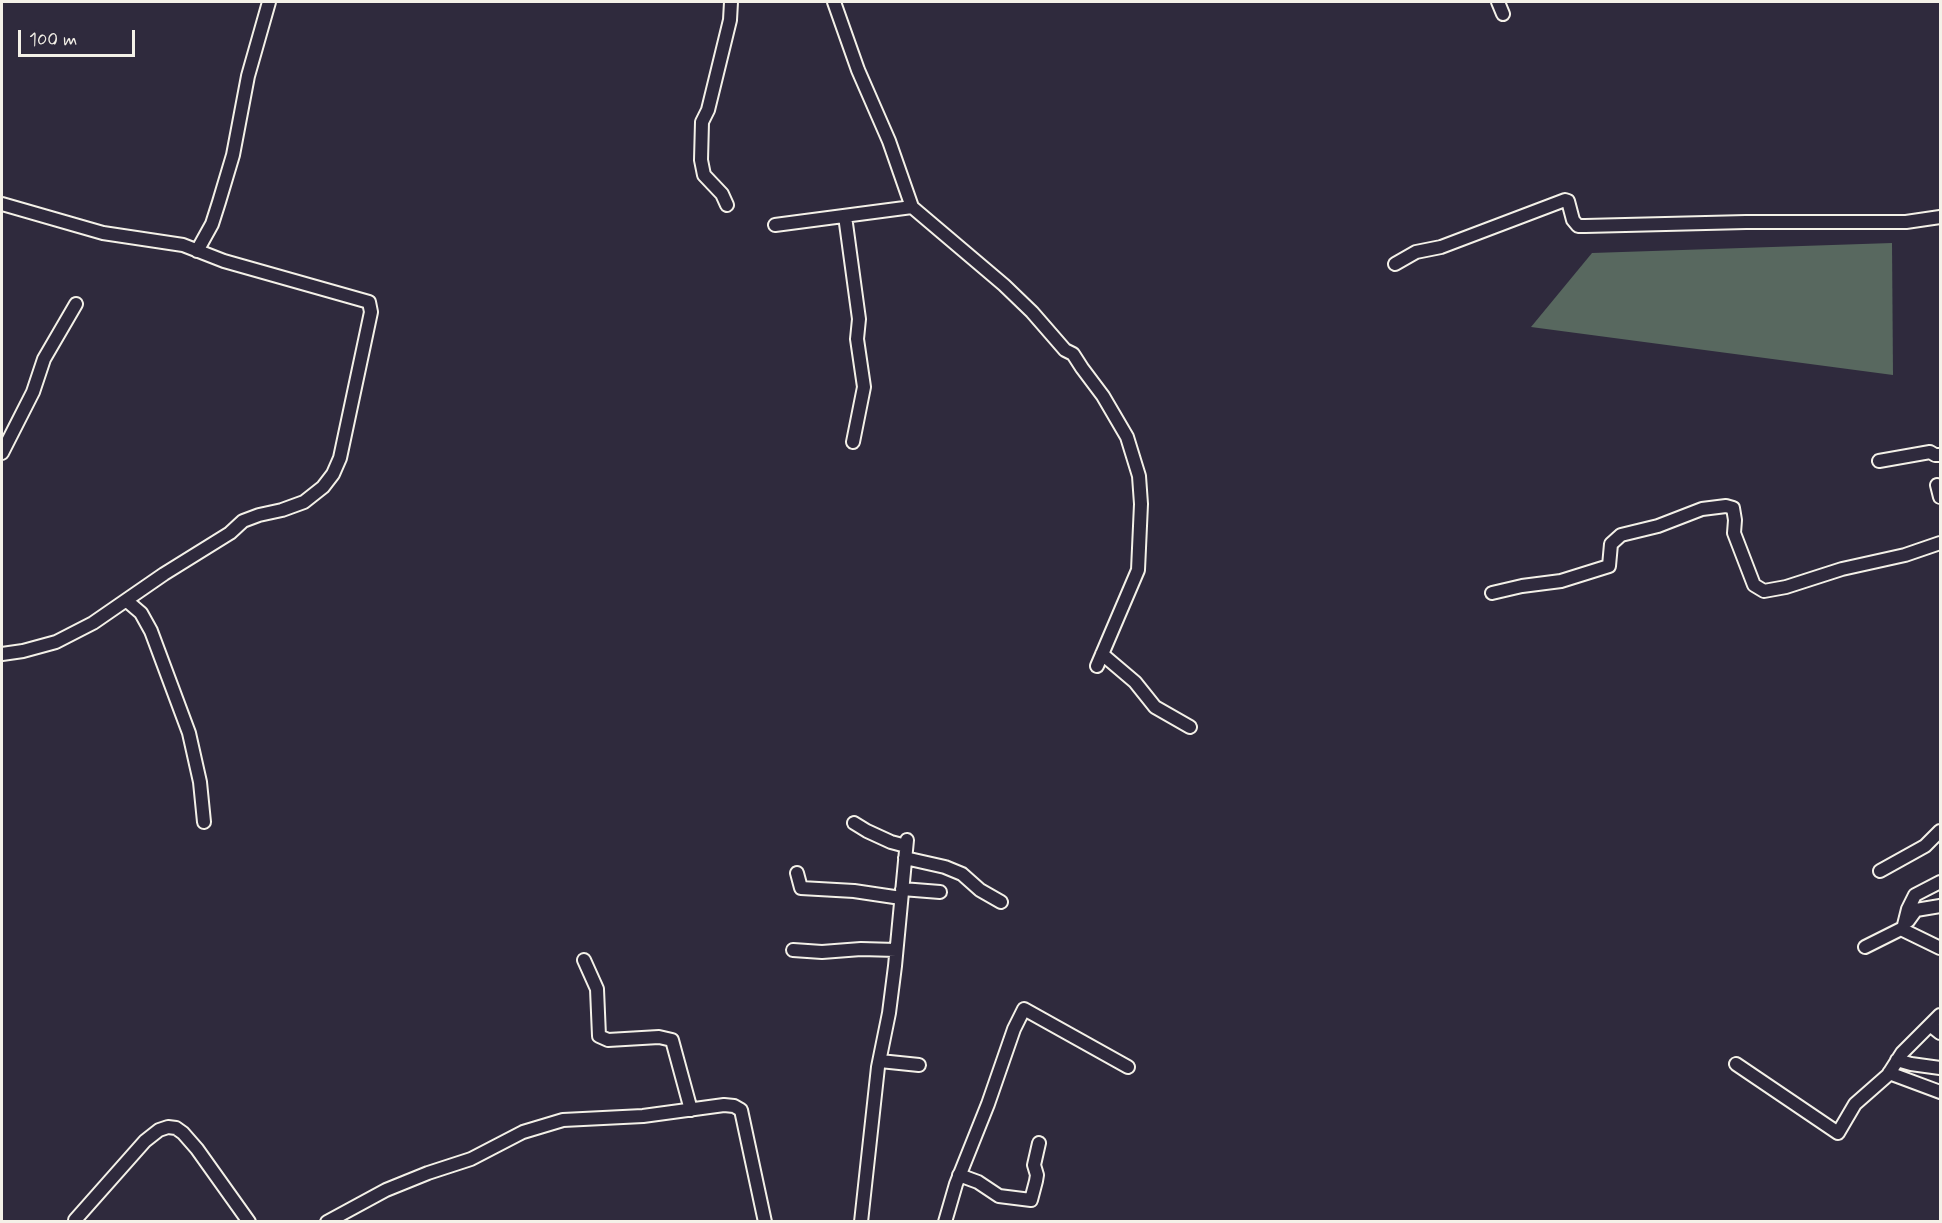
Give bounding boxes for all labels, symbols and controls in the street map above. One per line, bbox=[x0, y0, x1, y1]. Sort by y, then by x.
scale bar bbox=[21, 18, 138, 56]
text: 100 m bbox=[29, 28, 77, 52]

